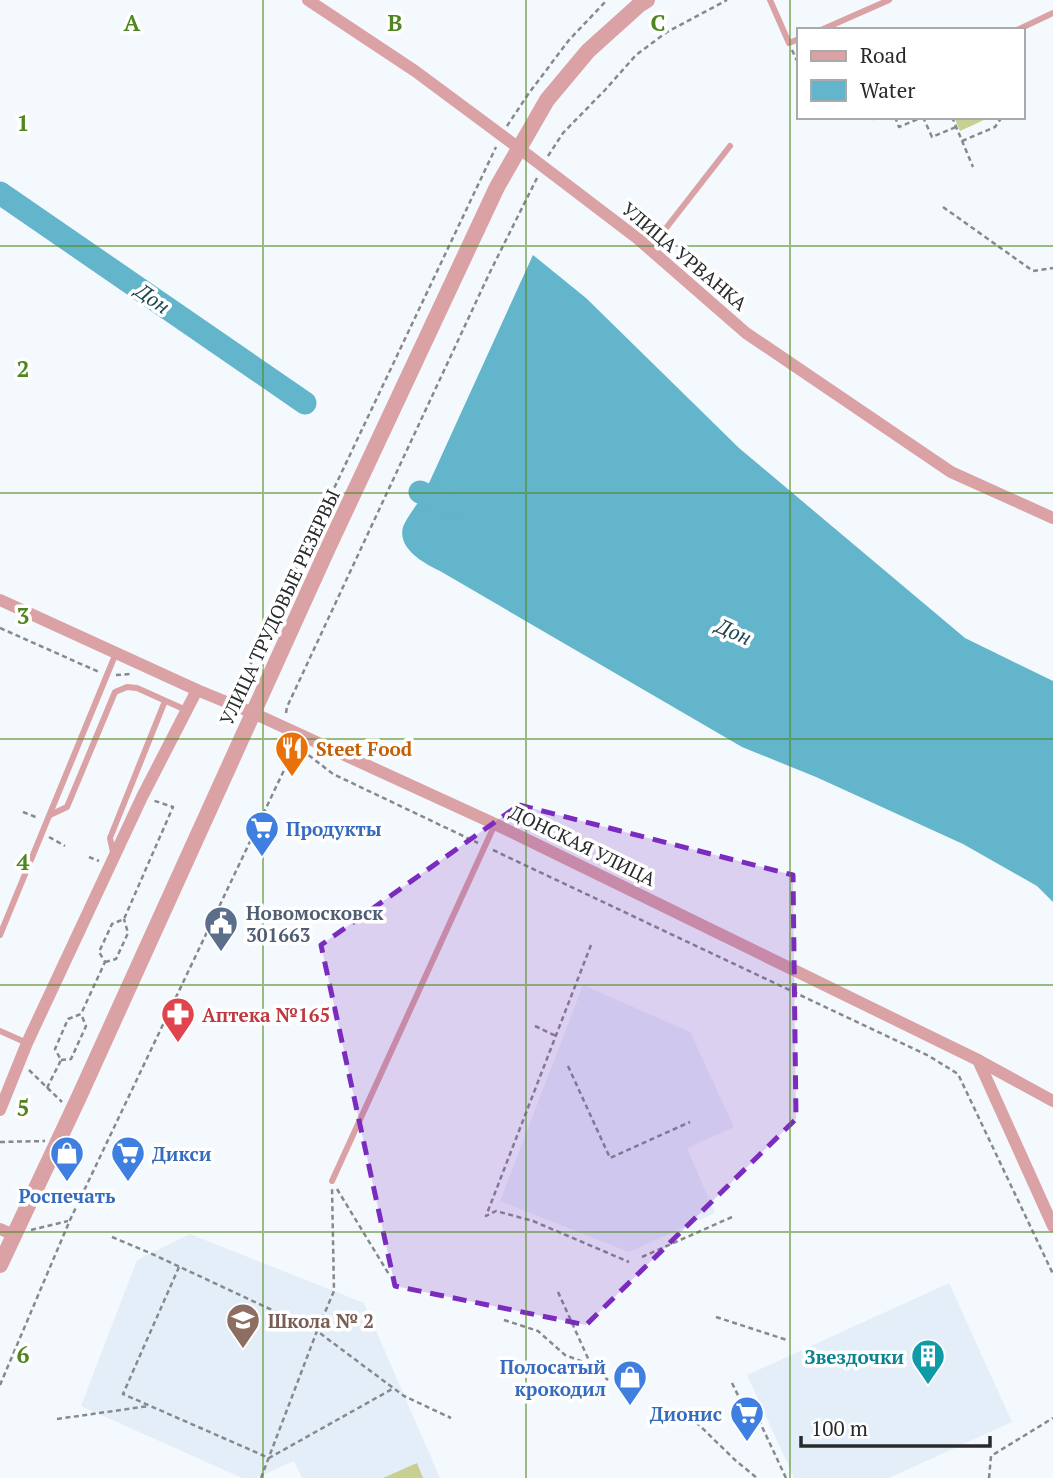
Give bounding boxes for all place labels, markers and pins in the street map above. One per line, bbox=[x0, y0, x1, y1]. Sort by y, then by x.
restaurant icon: Steet Food bbox=[273, 729, 311, 778]
place label: Steet Food bbox=[316, 736, 413, 761]
supermarket icon: Продукты bbox=[243, 809, 281, 858]
place label: Продукты bbox=[286, 816, 382, 841]
place label: Новомосковск 301663 bbox=[246, 900, 384, 947]
public building icon: Новомосковск 301663 bbox=[202, 904, 240, 953]
pharmacy icon: Аптека №165 bbox=[159, 995, 197, 1044]
place label: Аптека №165 bbox=[202, 1002, 330, 1027]
shop icon: Роспечать bbox=[48, 1134, 86, 1183]
supermarket icon: Дикси bbox=[109, 1134, 147, 1183]
place label: Дикси bbox=[152, 1141, 212, 1166]
place label: Роспечать bbox=[18, 1183, 116, 1208]
school or university icon: Школа № 2 bbox=[224, 1301, 262, 1350]
place label: Школа № 2 bbox=[268, 1308, 374, 1333]
building icon: Звездочки bbox=[909, 1337, 947, 1386]
place label: Звездочки bbox=[804, 1344, 904, 1369]
place label: Полосатый крокодил bbox=[500, 1354, 606, 1401]
shop icon: Полосатый крокодил bbox=[611, 1358, 649, 1407]
supermarket icon: Дионис bbox=[728, 1394, 766, 1443]
place label: Дионис bbox=[650, 1401, 722, 1426]

